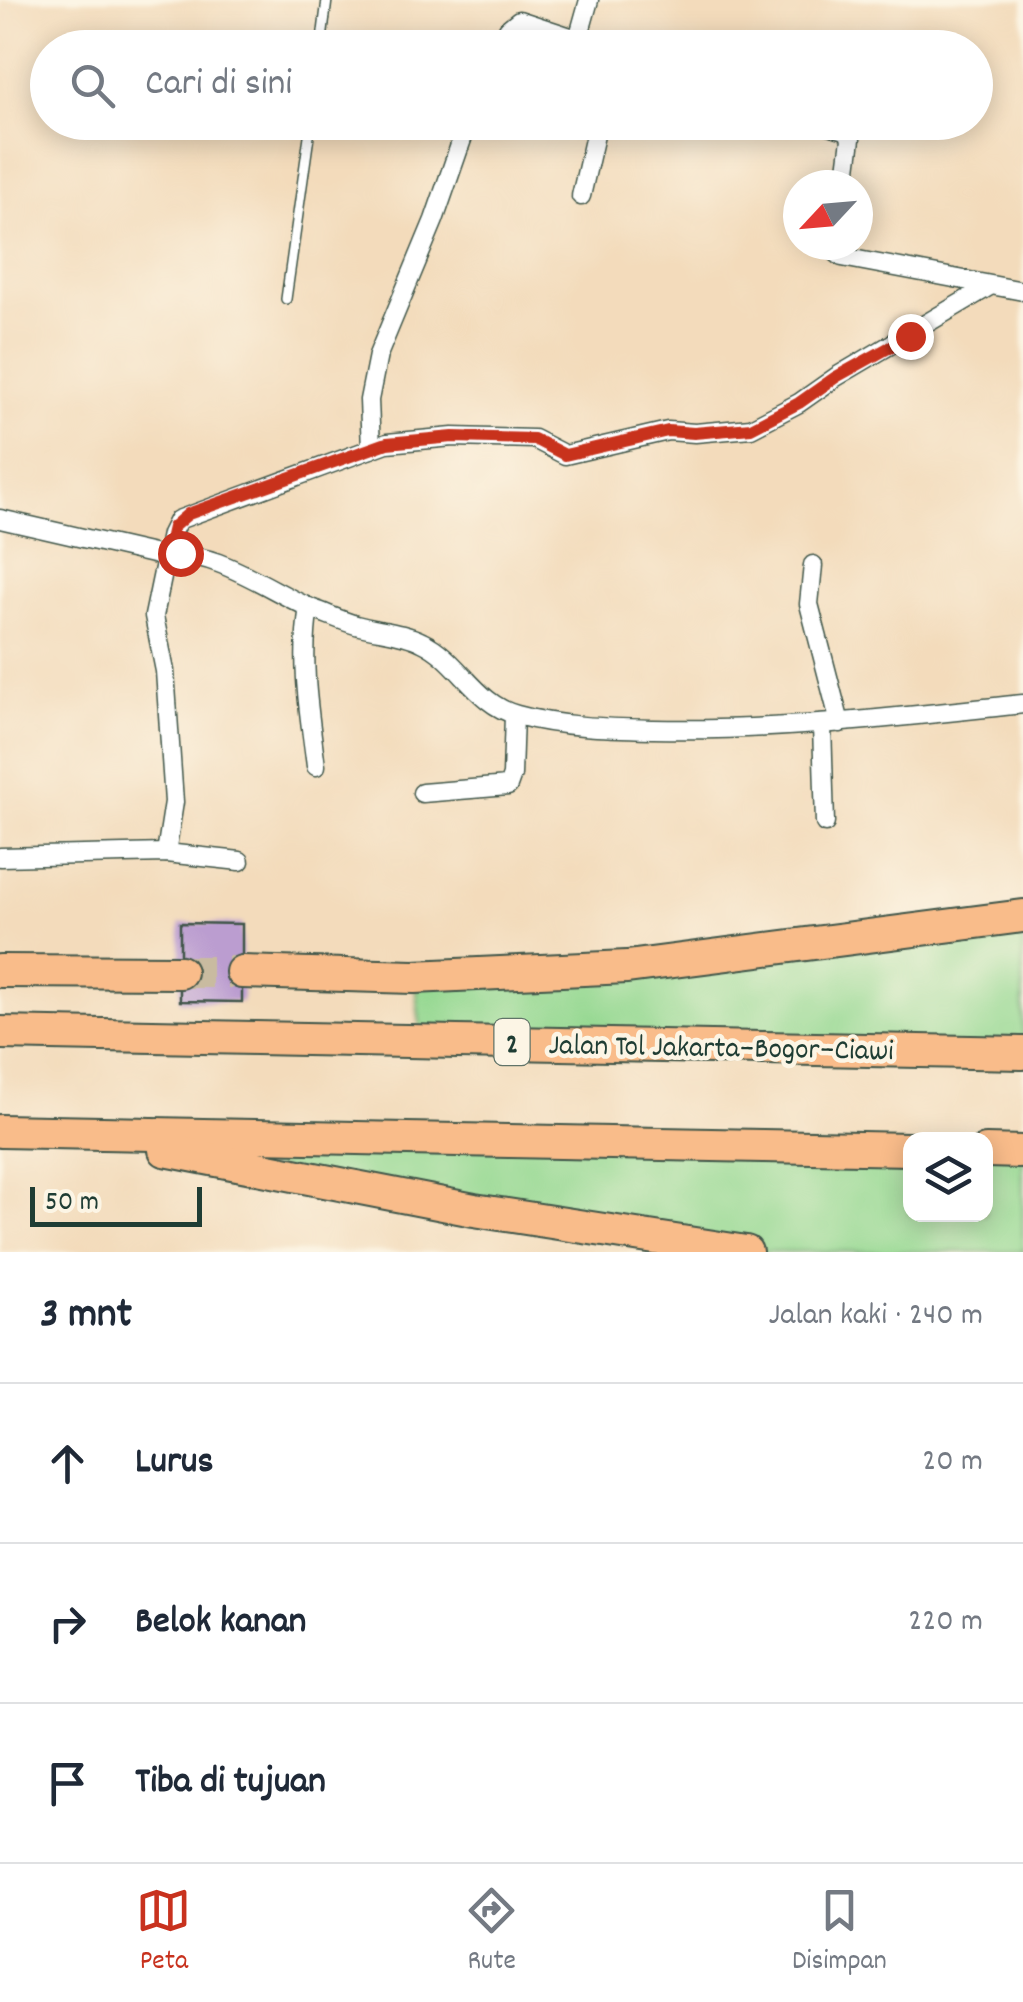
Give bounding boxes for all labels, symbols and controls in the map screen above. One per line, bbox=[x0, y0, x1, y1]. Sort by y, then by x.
search box bbox=[30, 30, 993, 140]
icon: search bbox=[65, 58, 120, 113]
text: Cari di sini bbox=[145, 58, 292, 113]
north arrow bbox=[783, 170, 873, 260]
route end bbox=[888, 314, 934, 360]
route start bbox=[158, 531, 204, 577]
road number: 2 bbox=[494, 1019, 530, 1065]
street label: Jalan Tol Jakarta–Bogor–Ciawi bbox=[548, 1026, 894, 1075]
map controls bbox=[903, 1132, 993, 1222]
button: layers bbox=[903, 1132, 993, 1222]
scale bar bbox=[30, 1182, 202, 1226]
text: 50 m bbox=[45, 1184, 99, 1224]
text: 3 mnt bbox=[40, 1287, 132, 1347]
text: Jalan kaki · 240 m bbox=[769, 1294, 983, 1340]
icon: ahead bbox=[40, 1436, 95, 1491]
text: Lurus bbox=[135, 1436, 213, 1491]
text: 20 m bbox=[922, 1440, 983, 1486]
icon: right bbox=[40, 1596, 95, 1651]
text: Belok kanan bbox=[135, 1596, 306, 1651]
text: 220 m bbox=[908, 1600, 983, 1646]
icon: arrive bbox=[40, 1756, 95, 1811]
text: Tiba di tujuan bbox=[135, 1756, 326, 1811]
tab: Peta bbox=[136, 1883, 191, 1983]
tab: Rute bbox=[464, 1883, 519, 1983]
tab: Disimpan bbox=[792, 1883, 887, 1983]

